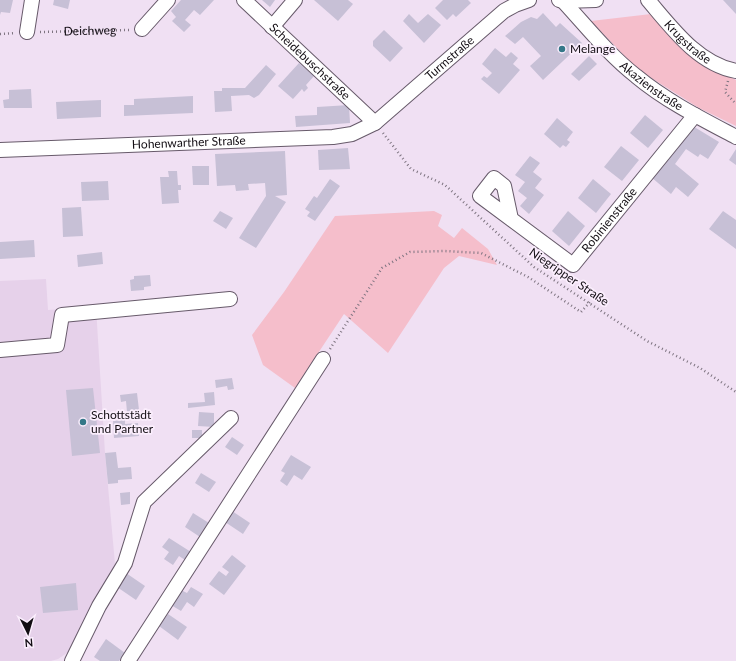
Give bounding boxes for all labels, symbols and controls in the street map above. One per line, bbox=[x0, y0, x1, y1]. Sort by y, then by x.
street label: Krugstraße bbox=[661, 17, 714, 67]
street label: Scheidebuschstraße bbox=[266, 20, 354, 103]
street label: Deichweg bbox=[64, 22, 116, 38]
street label: Turmstraße bbox=[422, 32, 477, 83]
place label: Melange bbox=[570, 41, 615, 56]
marker: Melange bbox=[557, 44, 567, 54]
street label: Akazienstraße bbox=[617, 58, 686, 113]
street label: Hohenwarther Straße bbox=[132, 132, 246, 152]
street label: Robinienstraße bbox=[578, 184, 640, 255]
street label: Niegripper Straße bbox=[527, 244, 612, 309]
place label: Schottstädt und Partner bbox=[91, 407, 154, 436]
marker: Schottstädt und Partner bbox=[78, 417, 88, 427]
north arrow bbox=[8, 613, 48, 653]
text: N bbox=[24, 637, 34, 650]

